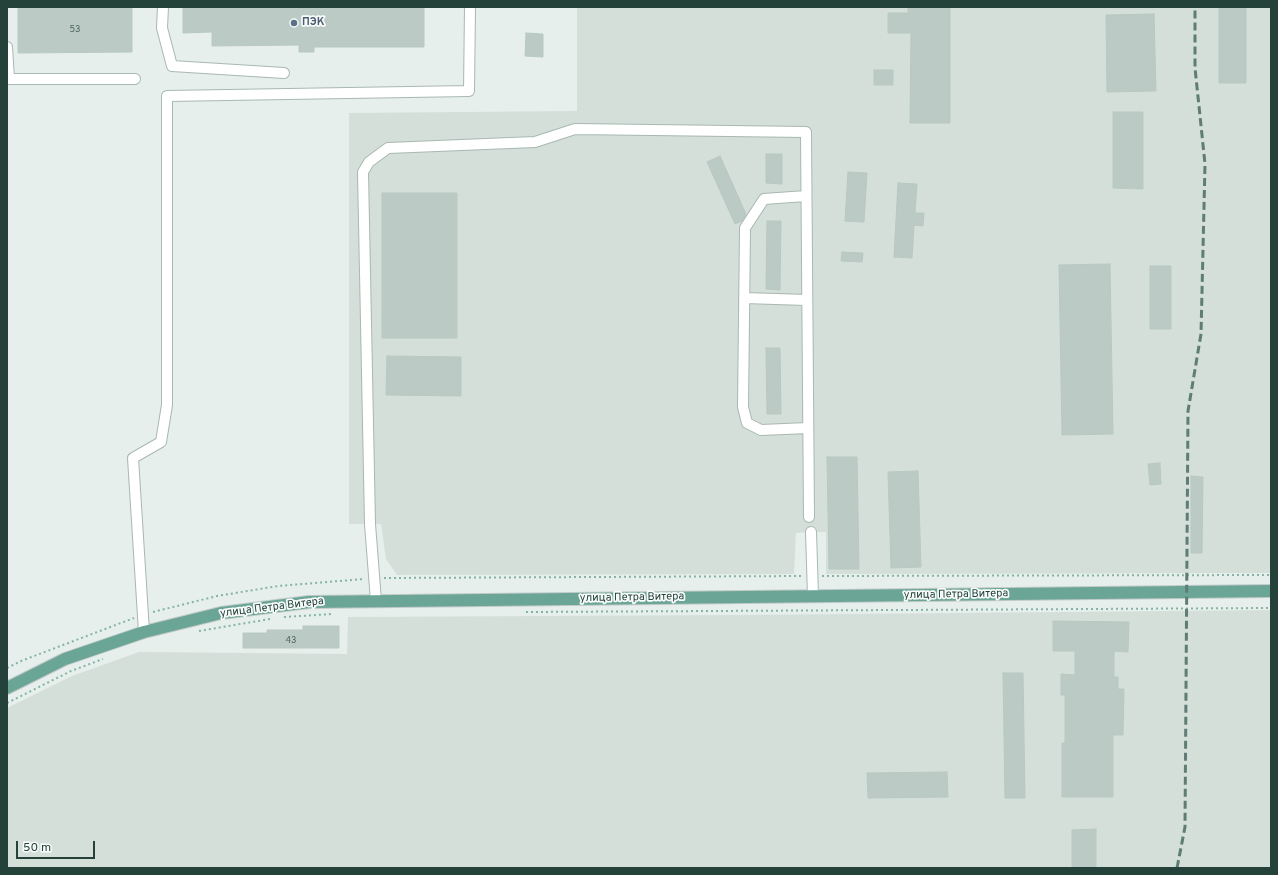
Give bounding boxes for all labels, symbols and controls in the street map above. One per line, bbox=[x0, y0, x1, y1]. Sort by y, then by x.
place label: ПЭК bbox=[302, 16, 325, 30]
marker: ПЭК bbox=[289, 18, 299, 28]
house number: 53 bbox=[69, 25, 81, 35]
street label: улица Петра Витера bbox=[904, 587, 1008, 603]
street label: улица Петра Витера bbox=[580, 590, 684, 606]
street label: улица Петра Витера bbox=[219, 595, 325, 621]
house number: 43 bbox=[285, 636, 297, 646]
scale bar bbox=[18, 833, 97, 859]
text: 50 m bbox=[23, 840, 51, 856]

